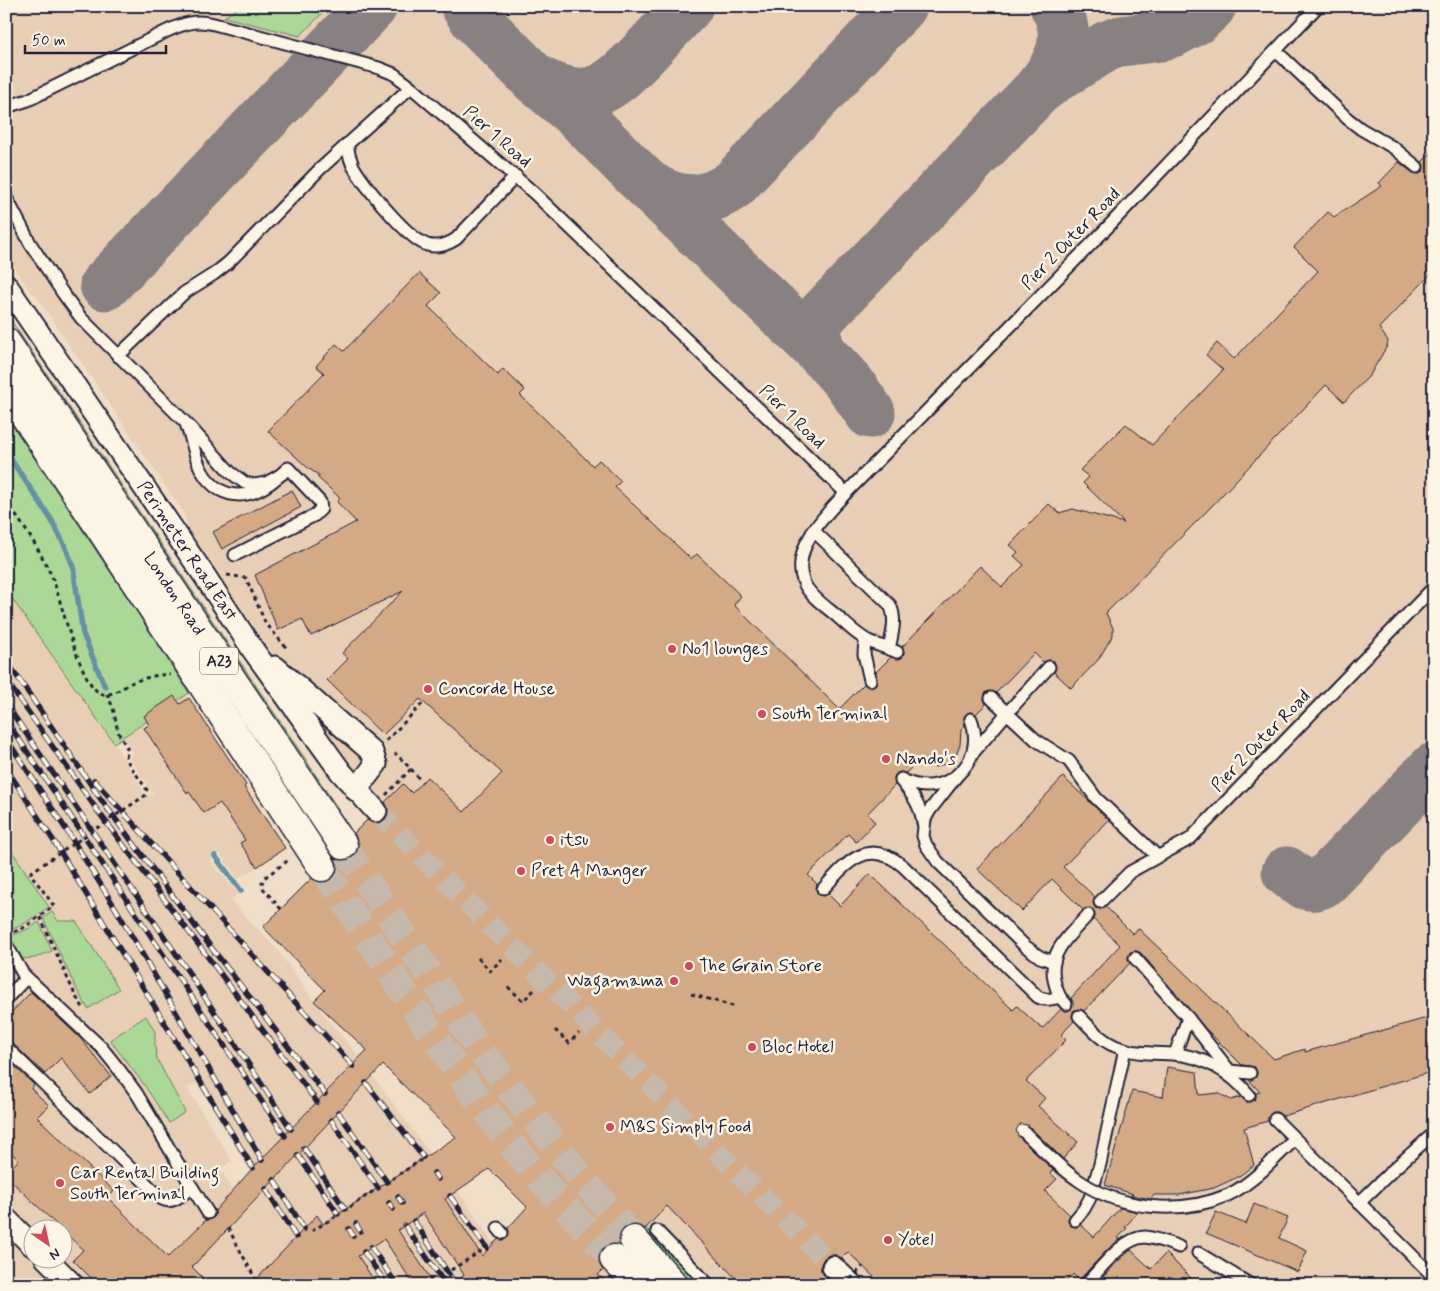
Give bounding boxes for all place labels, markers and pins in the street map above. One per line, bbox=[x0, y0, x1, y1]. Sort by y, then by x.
place label: No1 lounges bbox=[682, 637, 768, 662]
marker: No1 lounges bbox=[666, 643, 678, 655]
place label: Concorde House bbox=[438, 677, 555, 701]
marker: Concorde House bbox=[422, 683, 434, 695]
place label: South Terminal bbox=[772, 702, 887, 726]
marker: South Terminal bbox=[756, 708, 768, 720]
place label: Nando's bbox=[896, 747, 956, 771]
marker: Nando's bbox=[880, 753, 892, 765]
place label: itsu bbox=[560, 828, 589, 852]
marker: itsu bbox=[544, 834, 556, 846]
place label: Pret A Manger bbox=[531, 859, 648, 884]
marker: Pret A Manger bbox=[515, 865, 527, 877]
place label: The Grain Store bbox=[699, 954, 822, 978]
marker: The Grain Store bbox=[683, 960, 695, 972]
place label: Wagamama bbox=[567, 969, 664, 995]
marker: Wagamama bbox=[668, 975, 680, 987]
place label: Bloc Hotel bbox=[762, 1035, 834, 1059]
marker: Bloc Hotel bbox=[746, 1041, 758, 1053]
place label: M&S Simply Food bbox=[620, 1115, 751, 1139]
marker: M&S Simply Food bbox=[604, 1121, 616, 1133]
place label: Car Rental Building South Terminal bbox=[70, 1161, 219, 1206]
marker: Car Rental Building South Terminal bbox=[54, 1177, 66, 1189]
place label: Yotel bbox=[898, 1228, 933, 1252]
marker: Yotel bbox=[882, 1234, 894, 1246]

